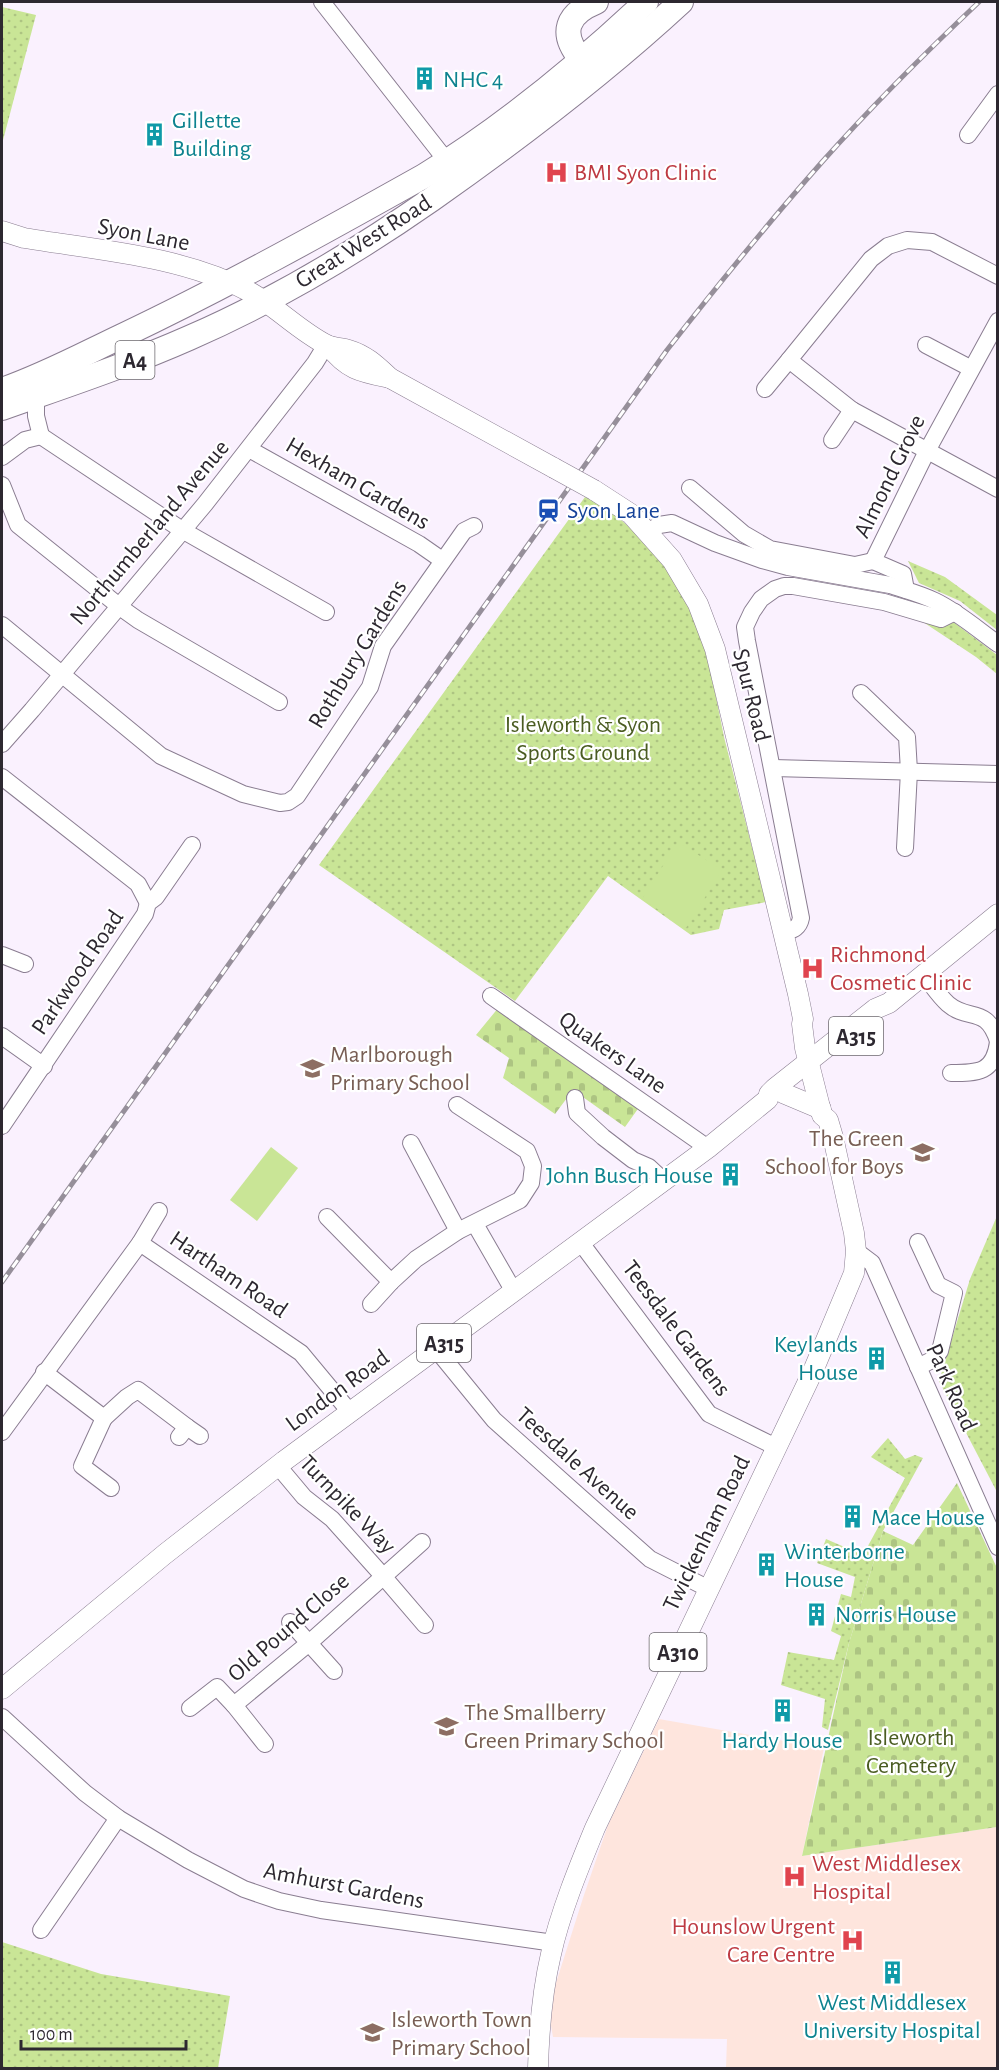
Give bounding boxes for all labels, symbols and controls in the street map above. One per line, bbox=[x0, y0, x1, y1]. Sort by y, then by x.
building icon: NHC 4 bbox=[412, 66, 438, 92]
place label: NHC 4 bbox=[443, 68, 503, 92]
place label: Gillette Building bbox=[172, 109, 251, 161]
building icon: Gillette Building bbox=[141, 121, 167, 147]
hospital icon: BMI Syon Clinic bbox=[543, 159, 569, 185]
place label: BMI Syon Clinic bbox=[574, 161, 717, 185]
street label: Great West Road bbox=[291, 191, 436, 293]
street label: Syon Lane bbox=[96, 214, 192, 256]
road number: A4 bbox=[116, 341, 154, 379]
street label: Almond Grove bbox=[850, 411, 930, 542]
street label: Hexham Gardens bbox=[282, 433, 433, 535]
street label: Northumberland Avenue bbox=[66, 436, 234, 630]
station icon: Syon Lane bbox=[536, 497, 562, 523]
place label: Syon Lane bbox=[567, 499, 660, 523]
street label: Rothbury Gardens bbox=[304, 576, 412, 733]
street label: Spur Road bbox=[728, 646, 774, 744]
park label: Isleworth & Syon Sports Ground bbox=[505, 713, 661, 765]
street label: Parkwood Road bbox=[27, 906, 128, 1039]
place label: Richmond Cosmetic Clinic bbox=[830, 943, 971, 995]
hospital icon: Richmond Cosmetic Clinic bbox=[799, 955, 825, 981]
street label: Quakers Lane bbox=[554, 1007, 671, 1099]
road number: A315 bbox=[829, 1017, 883, 1055]
place label: Marlborough Primary School bbox=[330, 1043, 470, 1095]
school or university icon: Marlborough Primary School bbox=[299, 1055, 325, 1081]
place label: The Green School for Boys bbox=[765, 1127, 904, 1179]
school or university icon: The Green School for Boys bbox=[909, 1139, 935, 1165]
building icon: John Busch House bbox=[718, 1162, 744, 1188]
place label: John Busch House bbox=[546, 1164, 713, 1188]
street label: Hartham Road bbox=[165, 1227, 292, 1323]
street label: Teesdale Gardens bbox=[618, 1256, 735, 1401]
road number: A315 bbox=[417, 1324, 471, 1362]
place label: Keylands House bbox=[774, 1333, 858, 1385]
street label: Park Road bbox=[921, 1340, 981, 1435]
street label: London Road bbox=[281, 1345, 394, 1436]
building icon: Keylands House bbox=[863, 1345, 889, 1371]
street label: Teesdale Avenue bbox=[511, 1403, 643, 1525]
street label: Turnpike Way bbox=[295, 1451, 400, 1559]
street label: Twickenham Road bbox=[659, 1452, 755, 1615]
building icon: Mace House bbox=[840, 1504, 866, 1530]
place label: Mace House bbox=[871, 1506, 985, 1530]
place label: Winterborne House bbox=[784, 1540, 905, 1592]
building icon: Winterborne House bbox=[753, 1552, 779, 1578]
street label: Old Pound Close bbox=[224, 1569, 354, 1687]
building icon: Norris House bbox=[804, 1601, 830, 1627]
place label: Norris House bbox=[835, 1603, 957, 1627]
road number: A310 bbox=[650, 1633, 706, 1671]
building icon: Hardy House bbox=[769, 1697, 795, 1723]
place label: The Smallberry Green Primary School bbox=[464, 1701, 664, 1753]
school or university icon: The Smallberry Green Primary School bbox=[433, 1713, 459, 1739]
park label: Isleworth Cemetery bbox=[866, 1726, 956, 1778]
place label: Hardy House bbox=[721, 1729, 843, 1753]
place label: West Middlesex Hospital bbox=[812, 1852, 961, 1904]
street label: Amhurst Gardens bbox=[261, 1859, 426, 1913]
hospital icon: West Middlesex Hospital bbox=[781, 1864, 807, 1890]
place label: Hounslow Urgent Care Centre bbox=[671, 1915, 835, 1967]
hospital icon: Hounslow Urgent Care Centre bbox=[840, 1927, 866, 1953]
building icon: West Middlesex University Hospital bbox=[879, 1959, 905, 1985]
place label: West Middlesex University Hospital bbox=[803, 1991, 981, 2043]
place label: Isleworth Town Primary School bbox=[391, 2008, 532, 2060]
scale bar bbox=[21, 2013, 186, 2051]
school or university icon: Isleworth Town Primary School bbox=[360, 2020, 386, 2046]
text: 100 m bbox=[30, 2026, 73, 2044]

